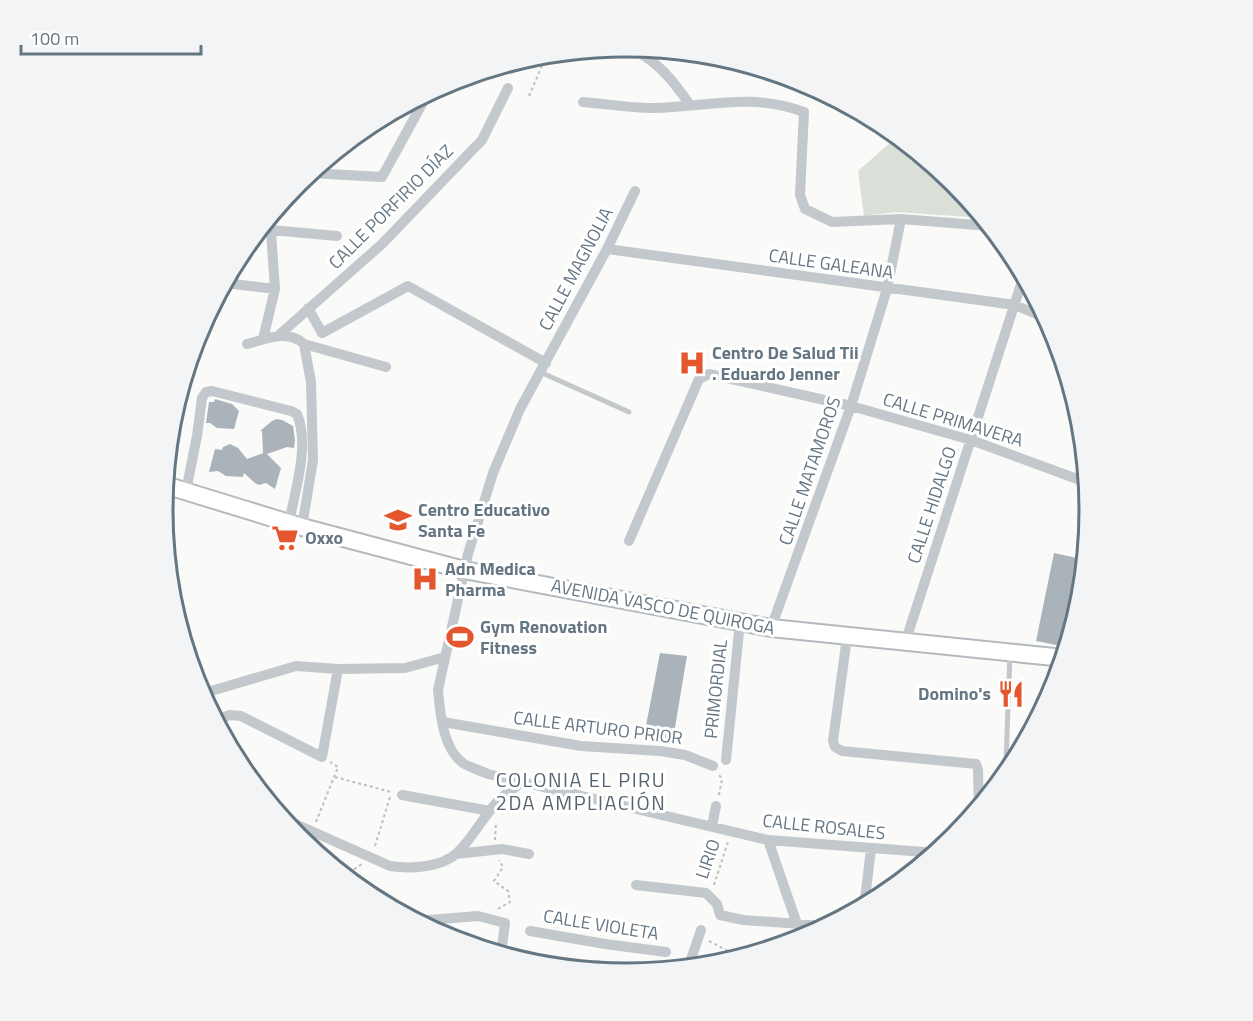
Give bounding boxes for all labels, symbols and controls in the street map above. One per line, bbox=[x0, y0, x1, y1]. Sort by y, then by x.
scale bar bbox=[21, 18, 201, 56]
text: 100 m bbox=[30, 25, 79, 52]
street label: CALLE PORFIRIO DÍAZ bbox=[322, 138, 459, 275]
street label: CALLE MAGNOLIA bbox=[532, 202, 620, 335]
street label: CALLE GALEANA bbox=[767, 241, 895, 286]
place label: Centro De Salud Tii . Eduardo Jenner bbox=[712, 339, 859, 387]
hospital icon: Centro De Salud Tii . Eduardo Jenner bbox=[677, 348, 707, 378]
street label: CALLE PRIMAVERA bbox=[880, 385, 1027, 454]
street label: CALLE MATAMOROS bbox=[771, 393, 848, 549]
street label: CALLE HIDALGO bbox=[900, 443, 963, 567]
place label: Centro Educativo Santa Fe bbox=[418, 496, 550, 544]
school or university icon: Centro Educativo Santa Fe bbox=[383, 505, 413, 535]
supermarket icon: Oxxo bbox=[270, 523, 300, 553]
place label: Oxxo bbox=[305, 524, 343, 551]
place label: Adn Medica Pharma bbox=[445, 555, 536, 603]
hospital icon: Adn Medica Pharma bbox=[410, 564, 440, 594]
street label: AVENIDA VASCO DE QUIROGA bbox=[549, 572, 777, 641]
place label: Gym Renovation Fitness bbox=[480, 613, 607, 661]
sports icon: Gym Renovation Fitness bbox=[445, 622, 475, 652]
street label: PRIMORDIAL bbox=[697, 638, 734, 740]
restaurant icon: Domino's bbox=[996, 679, 1026, 709]
place label: Domino's bbox=[918, 680, 991, 707]
street label: CALLE ARTURO PRIOR bbox=[512, 704, 684, 751]
district label: COLONIA EL PIRU 2DA AMPLIACIÓN bbox=[496, 764, 666, 818]
street label: CALLE ROSALES bbox=[761, 807, 887, 846]
street label: LIRIO bbox=[688, 835, 727, 882]
street label: CALLE VIOLETA bbox=[541, 902, 661, 947]

